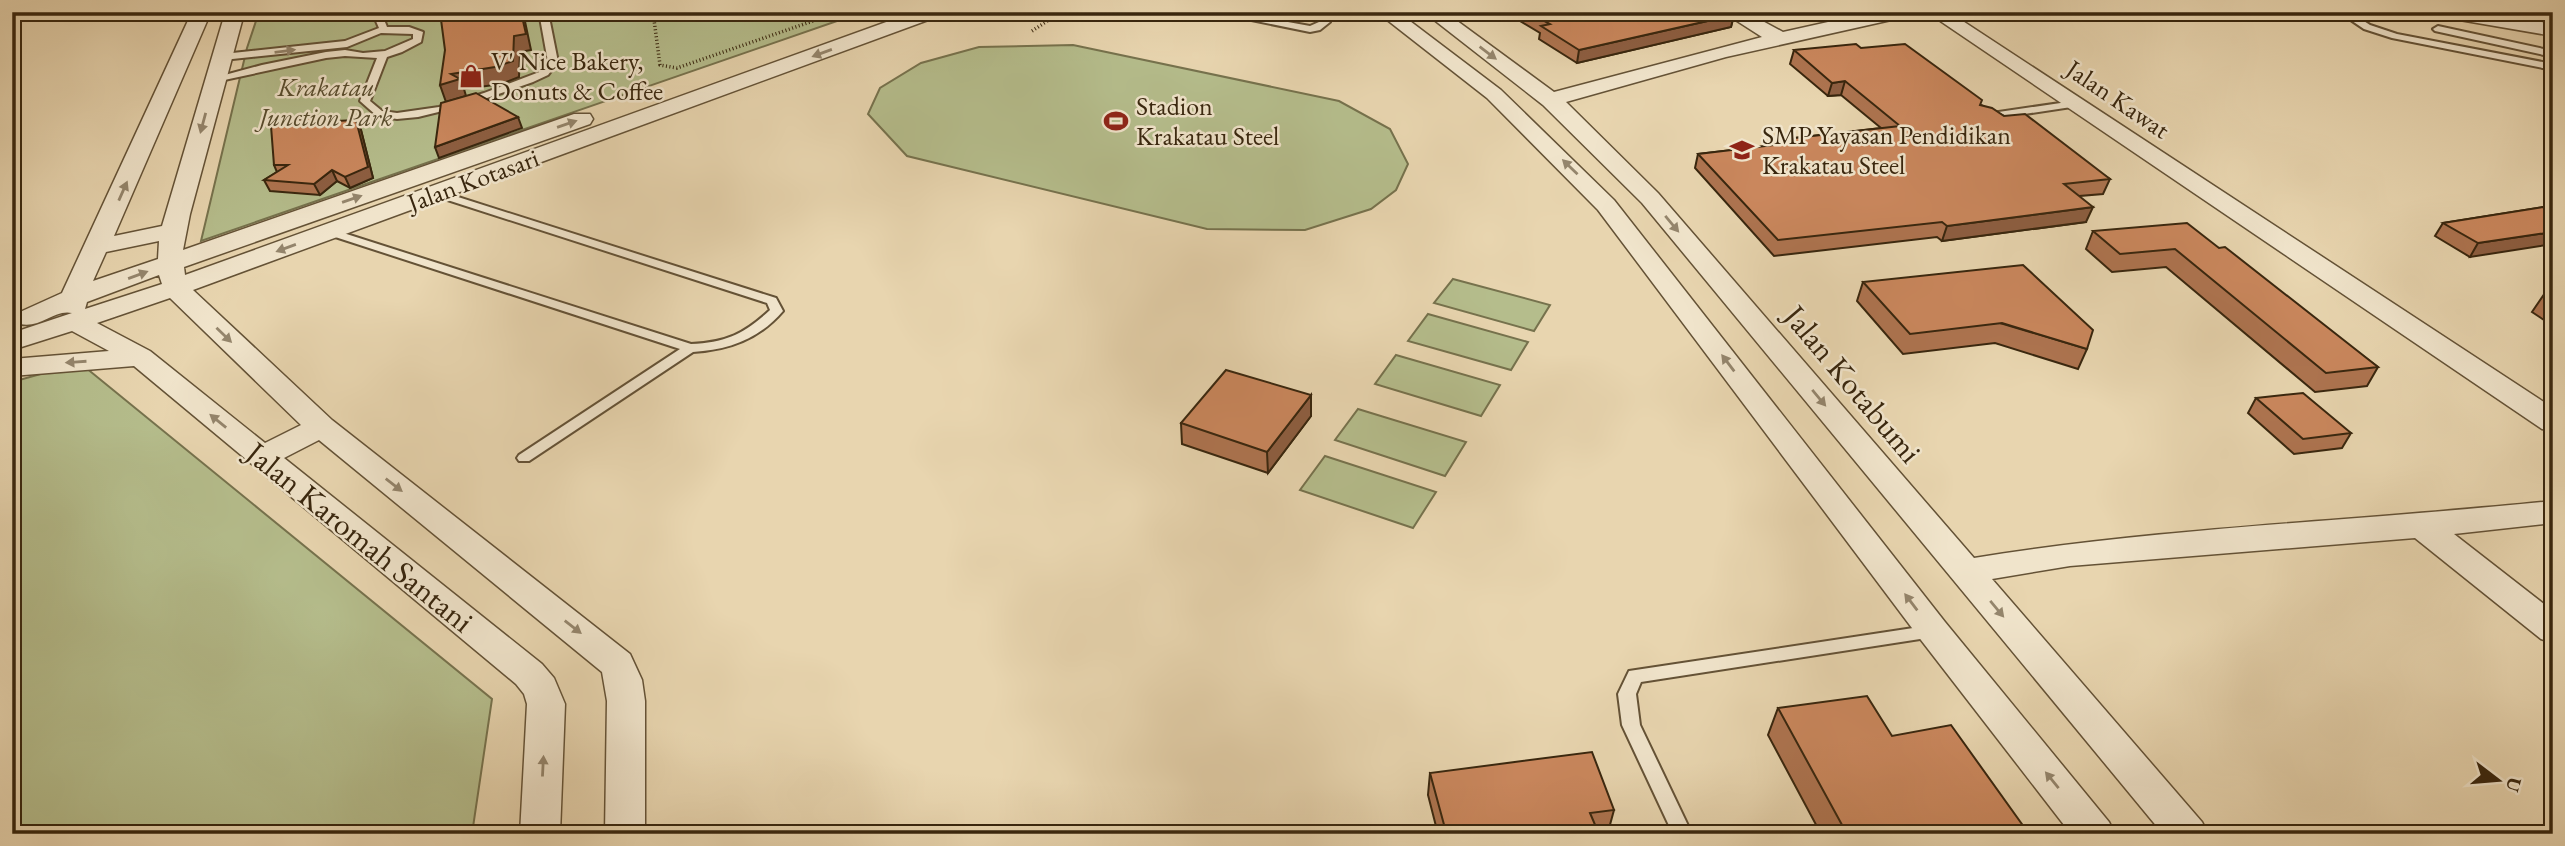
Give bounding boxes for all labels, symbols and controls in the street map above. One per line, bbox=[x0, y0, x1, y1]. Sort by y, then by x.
place label: V' Nice Bakery, Donuts & Coffee bbox=[491, 44, 663, 108]
one-way arrow bbox=[274, 45, 296, 56]
one-way arrow bbox=[1479, 46, 1497, 60]
one-way arrow bbox=[811, 48, 832, 59]
street label: Jalan Kawat bbox=[2058, 51, 2177, 146]
shop icon: V' Nice Bakery, Donuts & Coffee bbox=[457, 62, 485, 90]
park label: Krakatau Junction Park bbox=[254, 70, 393, 134]
place label: Stadion Krakatau Steel bbox=[1136, 89, 1279, 153]
sports icon: Stadion Krakatau Steel bbox=[1102, 107, 1130, 135]
one-way arrow bbox=[197, 112, 208, 134]
one-way arrow bbox=[557, 118, 578, 129]
place label: SMP Yayasan Pendidikan Krakatau Steel bbox=[1762, 118, 2011, 182]
school or university icon: SMP Yayasan Pendidikan Krakatau Steel bbox=[1728, 136, 1756, 164]
street label: Jalan Kotasari bbox=[401, 140, 544, 220]
one-way arrow bbox=[1561, 159, 1579, 175]
one-way arrow bbox=[118, 181, 129, 202]
one-way arrow bbox=[342, 193, 363, 204]
one-way arrow bbox=[1664, 215, 1680, 233]
one-way arrow bbox=[275, 243, 296, 254]
one-way arrow bbox=[127, 269, 148, 280]
street label: Jalan Kotabumi bbox=[1773, 294, 1932, 472]
one-way arrow bbox=[215, 327, 233, 343]
one-way arrow bbox=[1720, 355, 1735, 373]
one-way arrow bbox=[65, 357, 87, 368]
one-way arrow bbox=[1811, 388, 1826, 406]
one-way arrow bbox=[210, 414, 228, 429]
street label: Jalan Karomah Santani bbox=[235, 430, 483, 642]
one-way arrow bbox=[385, 478, 403, 493]
one-way arrow bbox=[1904, 593, 1918, 611]
one-way arrow bbox=[1989, 600, 2005, 618]
one-way arrow bbox=[563, 619, 581, 634]
north arrow bbox=[2464, 744, 2534, 814]
one-way arrow bbox=[537, 754, 548, 776]
one-way arrow bbox=[2045, 772, 2060, 790]
text: U bbox=[2500, 774, 2528, 795]

